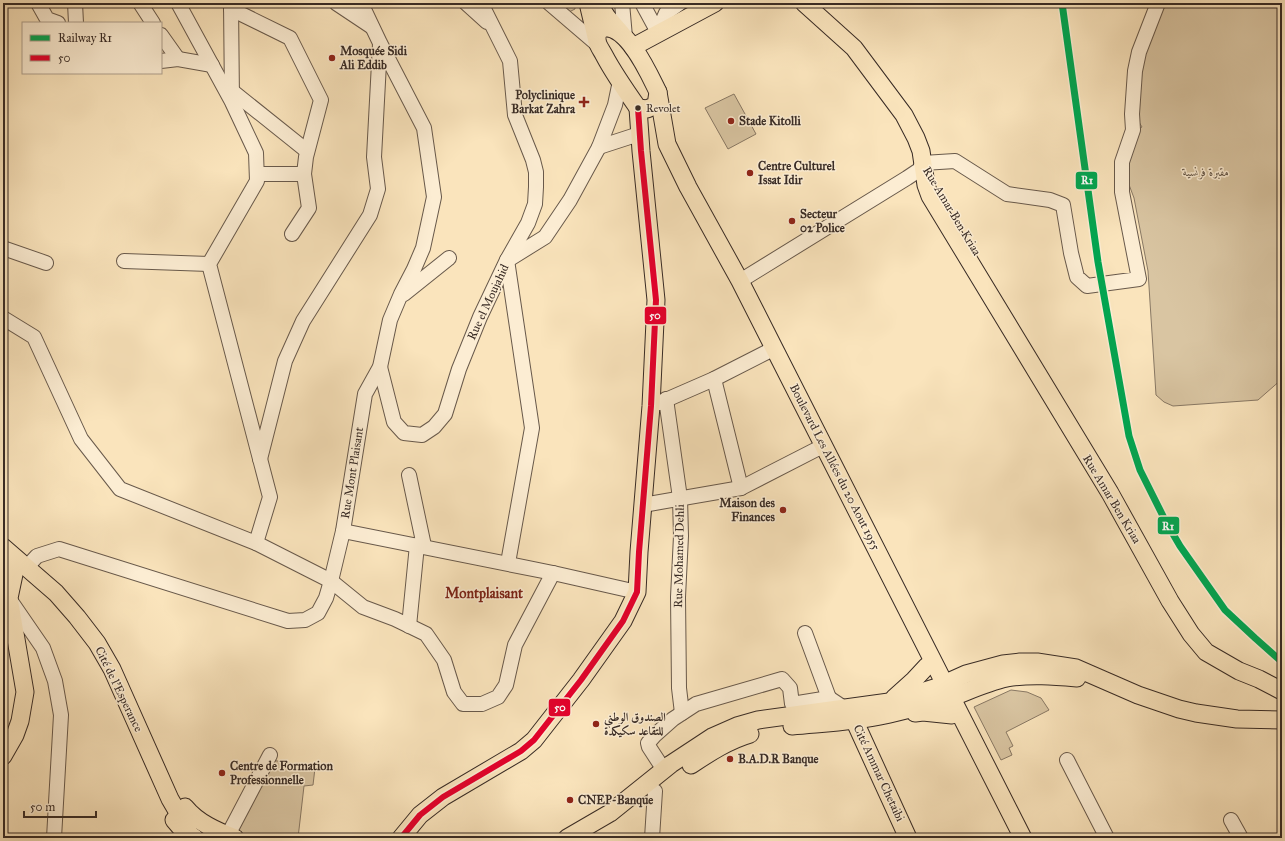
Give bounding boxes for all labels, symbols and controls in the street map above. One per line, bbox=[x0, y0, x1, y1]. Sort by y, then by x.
legend bbox=[22, 22, 162, 74]
text: Railway R1 bbox=[58, 31, 112, 45]
place label: Mosquée Sidi Ali Eddib bbox=[339, 44, 408, 72]
text: 50 bbox=[58, 51, 71, 65]
marker: Mosquée Sidi Ali Eddib bbox=[327, 53, 337, 63]
place label: Polyclinique Barkat Zahra bbox=[511, 88, 576, 116]
marker: Polyclinique Barkat Zahra bbox=[578, 96, 590, 108]
place label: Revolet bbox=[646, 102, 681, 115]
marker: Revolet bbox=[633, 103, 643, 113]
place label: Stade Kitolli bbox=[739, 114, 801, 128]
marker: Stade Kitolli bbox=[726, 116, 736, 126]
place label: Centre Culturel Issat Idir bbox=[758, 159, 836, 187]
street label: Rue Amar Ben Kriaa bbox=[920, 164, 985, 259]
park label: مقبرة فرنسية bbox=[1182, 165, 1229, 180]
marker: Centre Culturel Issat Idir bbox=[745, 168, 755, 178]
line badge: R1 bbox=[1075, 171, 1098, 190]
text: R1 bbox=[1081, 174, 1094, 187]
place label: Secteur 02 Police bbox=[800, 207, 845, 235]
marker: Secteur 02 Police bbox=[787, 216, 797, 226]
street label: Rue el Moujahid bbox=[464, 262, 512, 342]
line badge: 50 bbox=[644, 306, 667, 325]
text: 50 bbox=[649, 309, 661, 322]
street label: Boulevard Les Allées du 20 Aout 1955 bbox=[787, 381, 883, 553]
street label: Rue Mont Plaisant bbox=[338, 425, 366, 520]
street label: Rue Amar Ben Kriaa bbox=[1080, 452, 1145, 547]
place label: Maison des Finances bbox=[719, 496, 776, 524]
street label: Rue Mohamed Dehli bbox=[671, 503, 687, 608]
marker: Maison des Finances bbox=[778, 505, 788, 515]
line badge: R1 bbox=[1157, 516, 1180, 535]
text: R1 bbox=[1162, 520, 1175, 533]
district label: Montplaisant bbox=[445, 585, 523, 603]
street label: Cité de l'Esperance bbox=[92, 644, 146, 734]
line badge: 50 bbox=[548, 698, 571, 717]
text: 50 bbox=[554, 701, 566, 714]
place label: الصندوق الوطني للتقاعد سكيكدة bbox=[604, 710, 666, 738]
marker: الصندوق الوطني للتقاعد سكيكدة bbox=[591, 719, 601, 729]
street label: Cité Ammar Chetaibi bbox=[850, 722, 908, 824]
place label: B.A.D.R Banque bbox=[738, 752, 819, 767]
marker: B.A.D.R Banque bbox=[725, 754, 735, 764]
place label: Centre de Formation Professionnelle bbox=[230, 759, 333, 787]
marker: Centre de Formation Professionnelle bbox=[217, 768, 227, 778]
scale bar bbox=[24, 793, 96, 819]
place label: CNEP-Banque bbox=[578, 793, 653, 808]
marker: CNEP-Banque bbox=[565, 795, 575, 805]
text: 50 m bbox=[30, 800, 55, 814]

